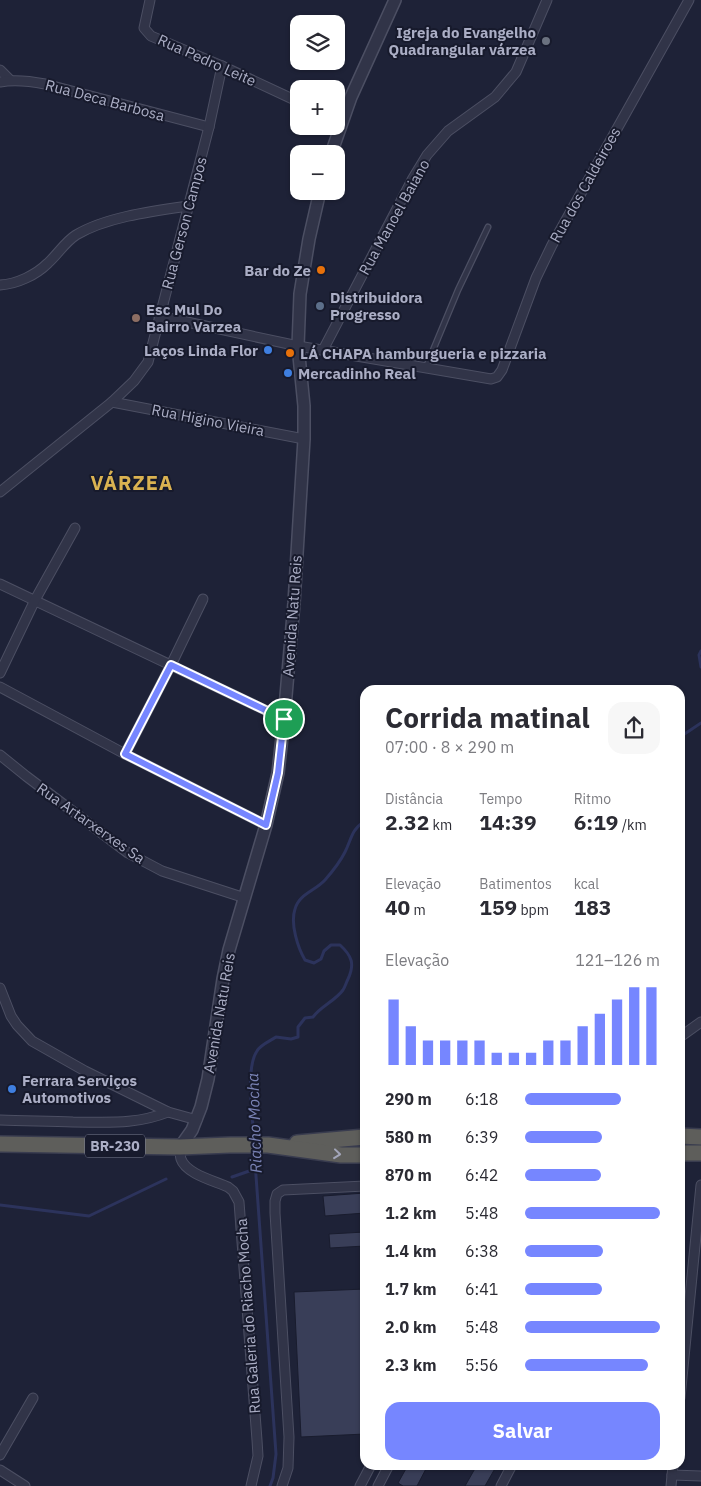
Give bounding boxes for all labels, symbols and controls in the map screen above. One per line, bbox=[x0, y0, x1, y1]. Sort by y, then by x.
map controls bbox=[290, 15, 345, 200]
button: layers bbox=[290, 15, 345, 70]
place label: Igreja do Evangelho Quadrangular várzea bbox=[388, 23, 536, 59]
street label: Rua Pedro Leite bbox=[155, 30, 259, 90]
marker: Igreja do Evangelho Quadrangular várzea bbox=[540, 35, 552, 47]
street label: Rua Deca Barbosa bbox=[43, 75, 167, 125]
button: + bbox=[290, 80, 345, 135]
street label: Rua dos Caldeiroes bbox=[545, 124, 625, 246]
button: − bbox=[290, 145, 345, 200]
street label: Rua Gerson Campos bbox=[157, 155, 211, 291]
street label: Rua Manoel Baiano bbox=[354, 156, 434, 278]
place label: Bar do Ze bbox=[244, 261, 311, 280]
marker: Bar do Ze bbox=[315, 264, 327, 276]
place label: Distribuidora Progresso bbox=[330, 288, 423, 324]
place label: Esc Mul Do Bairro Varzea bbox=[146, 300, 242, 336]
marker: Distribuidora Progresso bbox=[314, 300, 326, 312]
marker: Esc Mul Do Bairro Varzea bbox=[130, 312, 142, 324]
place label: Laços Linda Flor bbox=[144, 341, 258, 360]
marker: Laços Linda Flor bbox=[262, 344, 274, 356]
place label: LÁ CHAPA hamburgueria e pizzaria bbox=[300, 344, 547, 363]
marker: LÁ CHAPA hamburgueria e pizzaria bbox=[284, 347, 296, 359]
place label: Mercadinho Real bbox=[298, 364, 416, 383]
marker: Mercadinho Real bbox=[282, 367, 294, 379]
street label: Rua Higino Vieira bbox=[150, 400, 266, 440]
district label: VÁRZEA bbox=[90, 469, 174, 496]
street label: Avenida Natu Reis bbox=[278, 555, 306, 677]
pin bbox=[263, 698, 305, 740]
text: Corrida matinal bbox=[385, 699, 590, 736]
button: share bbox=[608, 702, 660, 754]
icon: arrive bbox=[270, 705, 298, 733]
text: 07:00 · 8 × 290 m bbox=[385, 737, 514, 757]
street label: Rua Artarxerxes Sa bbox=[33, 779, 149, 867]
text: Distância bbox=[385, 790, 443, 808]
text: Tempo bbox=[479, 790, 522, 808]
text: Ritmo bbox=[574, 790, 611, 808]
text: 2.32 bbox=[385, 808, 429, 836]
text: 14:39 bbox=[479, 808, 537, 836]
text: 6:19 bbox=[574, 808, 618, 836]
text: km bbox=[429, 816, 452, 834]
text: /km bbox=[618, 816, 647, 834]
text: Elevação bbox=[385, 875, 441, 893]
text: Batimentos bbox=[479, 875, 552, 893]
text: kcal bbox=[574, 875, 599, 893]
text: 40 bbox=[385, 893, 410, 921]
text: 159 bbox=[479, 893, 517, 921]
text: 183 bbox=[574, 893, 611, 921]
text: m bbox=[410, 901, 426, 919]
text: bpm bbox=[517, 901, 549, 919]
text: Elevação bbox=[385, 950, 449, 970]
text: 121–126 m bbox=[575, 950, 660, 970]
street label: Avenida Natu Reis bbox=[199, 951, 239, 1075]
place label: Ferrara Serviços Automotivos bbox=[22, 1071, 138, 1107]
water label: Riacho Mocha bbox=[242, 1072, 266, 1174]
marker: Ferrara Serviços Automotivos bbox=[6, 1083, 18, 1095]
text: 290 m bbox=[385, 1089, 432, 1109]
text: 6:18 bbox=[465, 1089, 498, 1109]
text: 580 m bbox=[385, 1127, 432, 1147]
text: 6:39 bbox=[465, 1127, 498, 1147]
road number: BR-230 bbox=[85, 1134, 145, 1158]
one-way arrow bbox=[333, 1148, 341, 1159]
text: 870 m bbox=[385, 1165, 432, 1185]
text: 6:42 bbox=[465, 1165, 498, 1185]
text: 1.2 km bbox=[385, 1203, 436, 1223]
text: 5:48 bbox=[465, 1203, 498, 1223]
street label: Rua Galeria do Riacho Mocha bbox=[232, 1218, 264, 1414]
text: 1.4 km bbox=[385, 1241, 436, 1261]
text: 6:38 bbox=[465, 1241, 498, 1261]
text: 1.7 km bbox=[385, 1279, 436, 1299]
text: 6:41 bbox=[465, 1279, 498, 1299]
text: 2.0 km bbox=[385, 1317, 436, 1337]
text: 5:48 bbox=[465, 1317, 498, 1337]
text: 2.3 km bbox=[385, 1355, 436, 1375]
text: 5:56 bbox=[465, 1355, 498, 1375]
button: Salvar bbox=[385, 1402, 660, 1460]

